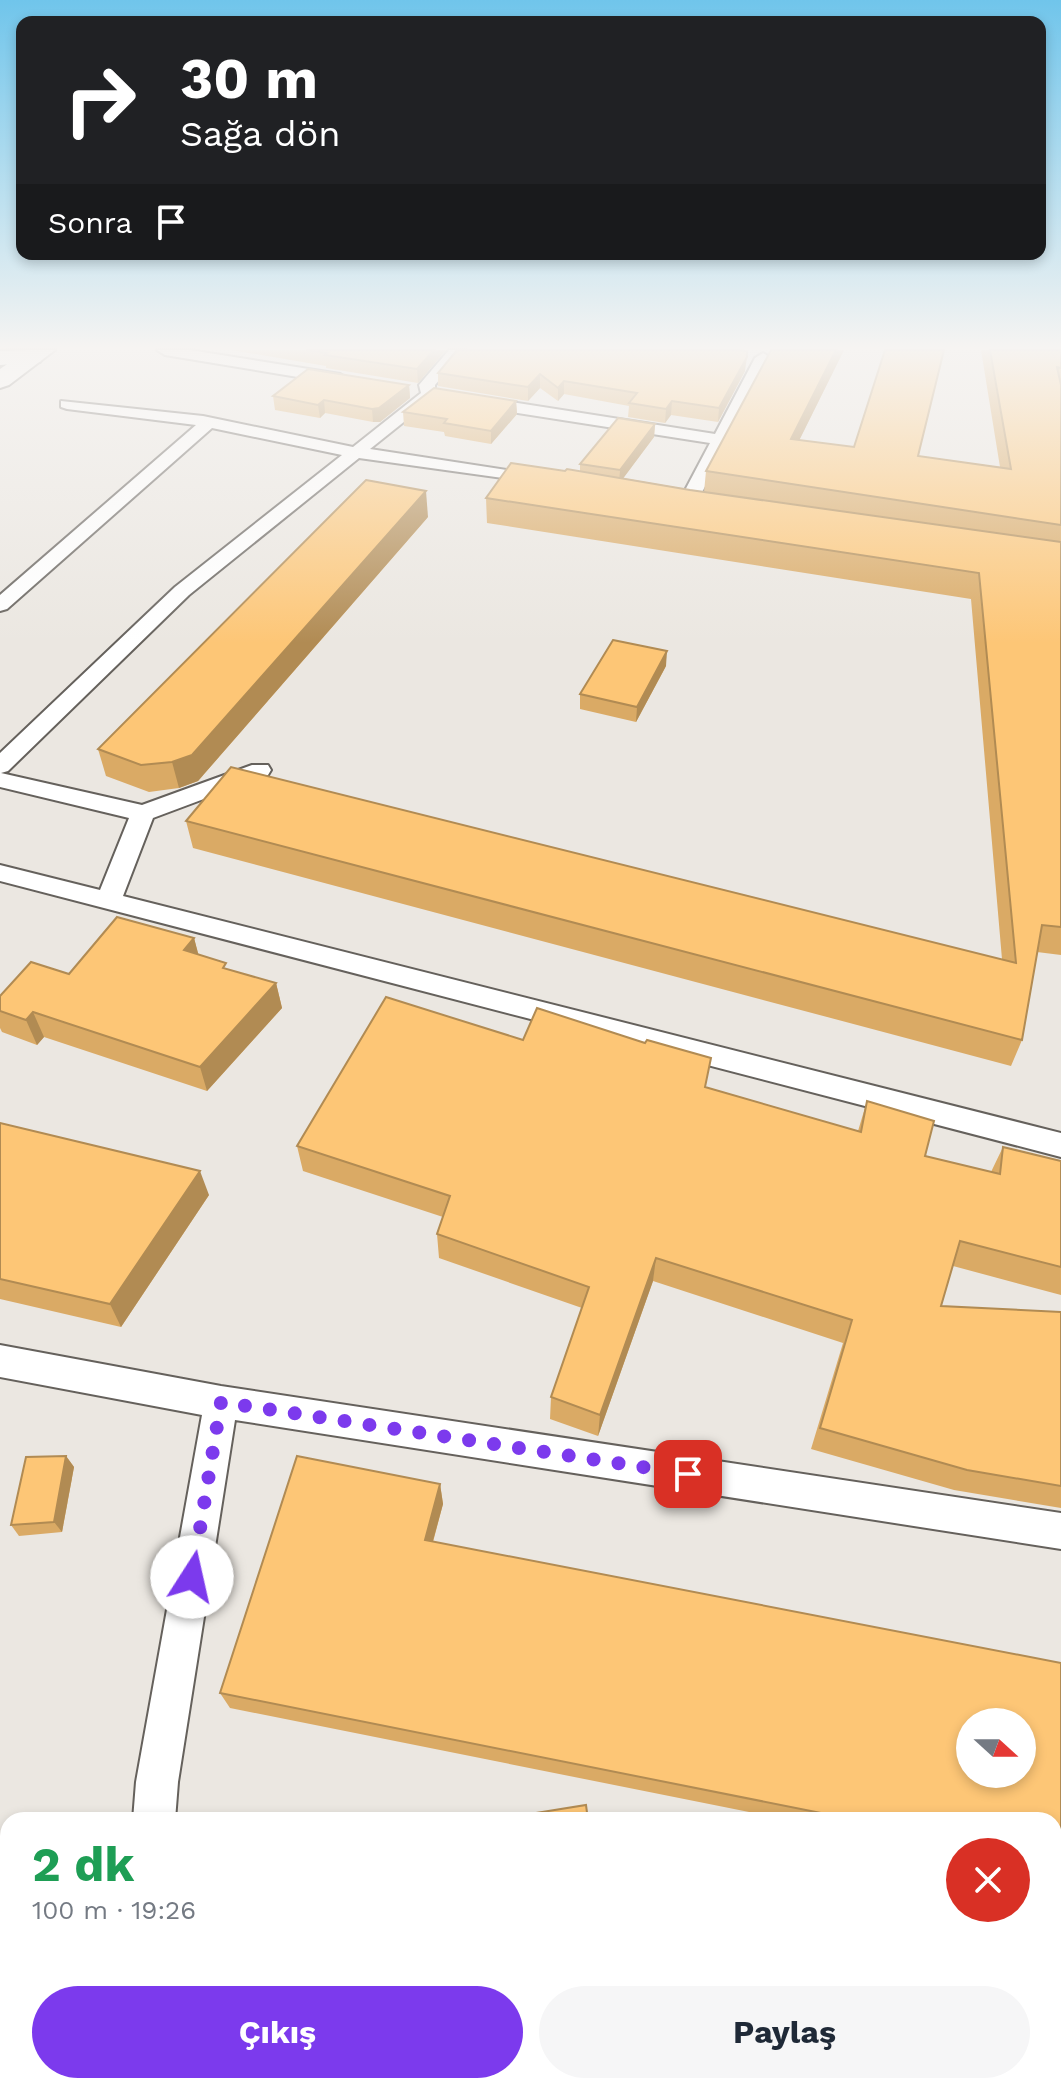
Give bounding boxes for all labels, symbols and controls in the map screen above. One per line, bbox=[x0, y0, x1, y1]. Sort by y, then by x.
text: 30 m bbox=[180, 46, 318, 112]
icon: right bbox=[48, 48, 152, 152]
text: Sağa dön bbox=[180, 113, 341, 155]
icon: arrive bbox=[149, 200, 193, 244]
text: Sonra bbox=[48, 205, 133, 240]
pin bbox=[654, 1440, 722, 1508]
icon: arrive bbox=[666, 1452, 710, 1496]
position arrow bbox=[150, 1535, 234, 1619]
north arrow bbox=[956, 1708, 1036, 1788]
map controls bbox=[956, 1708, 1036, 1788]
text: 2 dk bbox=[32, 1836, 134, 1893]
button: close bbox=[946, 1838, 1030, 1922]
text: 100 m · 19:26 bbox=[32, 1895, 196, 1925]
button: Çıkış bbox=[32, 1986, 523, 2078]
button: Paylaş bbox=[539, 1986, 1030, 2078]

